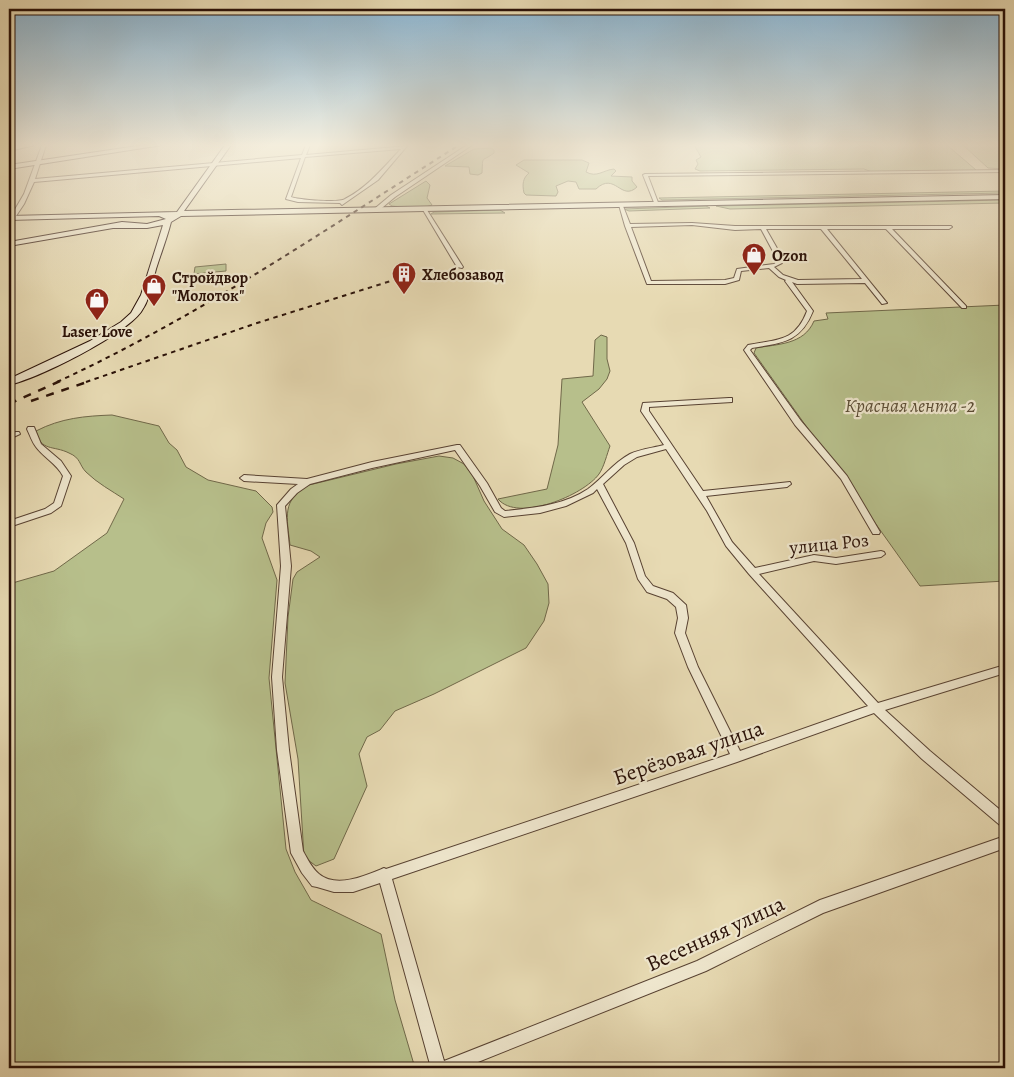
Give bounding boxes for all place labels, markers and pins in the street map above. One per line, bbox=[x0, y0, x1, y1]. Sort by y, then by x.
shop icon: Ozon bbox=[741, 242, 767, 276]
place label: Ozon bbox=[772, 245, 807, 267]
building icon: Хлебозавод bbox=[391, 261, 417, 295]
place label: Хлебозавод bbox=[422, 264, 504, 286]
place label: Стройдвор "Молоток" bbox=[172, 267, 249, 307]
shop icon: Стройдвор "Молоток" bbox=[141, 273, 167, 307]
shop icon: Laser Love bbox=[84, 287, 110, 321]
place label: Laser Love bbox=[62, 321, 132, 343]

